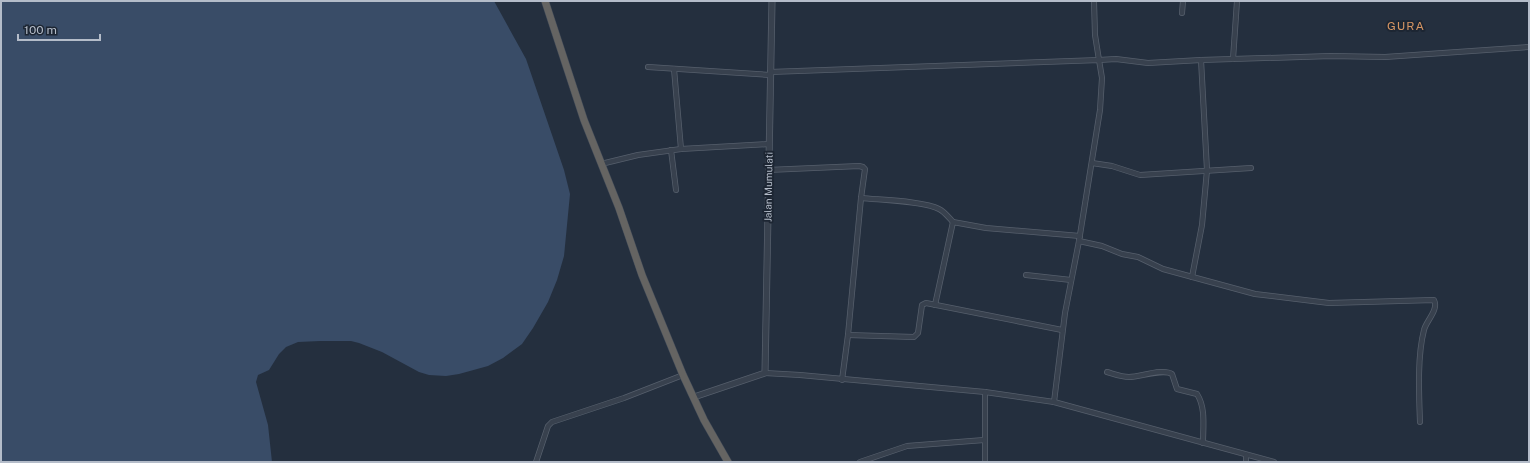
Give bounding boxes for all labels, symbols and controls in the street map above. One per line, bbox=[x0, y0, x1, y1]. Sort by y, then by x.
scale bar bbox=[18, 16, 100, 42]
district label: GURA bbox=[1387, 19, 1425, 33]
text: 100 m bbox=[24, 23, 57, 37]
street label: Jalan Mumulati bbox=[761, 152, 775, 222]

